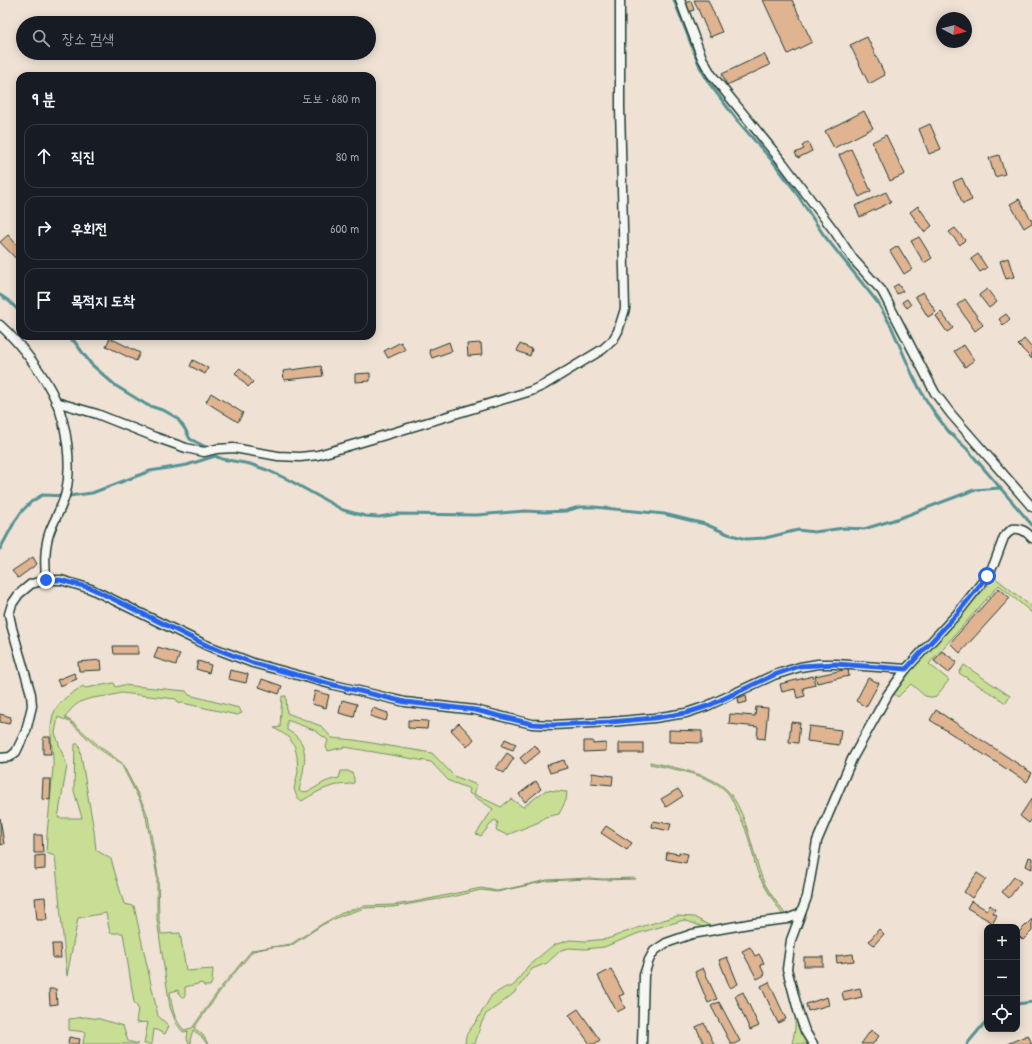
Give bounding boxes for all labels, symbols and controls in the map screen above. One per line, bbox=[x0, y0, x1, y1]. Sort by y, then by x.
north arrow bbox=[936, 12, 972, 48]
search box bbox=[16, 16, 376, 60]
icon: search bbox=[30, 27, 52, 49]
text: 장소 검색 bbox=[62, 28, 114, 49]
text: 9 분 bbox=[32, 87, 56, 110]
text: 도보 · 680 m bbox=[302, 89, 360, 107]
icon: ahead bbox=[33, 145, 55, 167]
text: 직진 bbox=[71, 146, 95, 167]
text: 80 m bbox=[336, 147, 359, 165]
icon: right bbox=[33, 217, 55, 239]
text: 우회전 bbox=[71, 218, 107, 239]
text: 600 m bbox=[330, 219, 359, 237]
icon: arrive bbox=[33, 289, 55, 311]
text: 목적지 도착 bbox=[71, 290, 135, 311]
route start bbox=[978, 567, 996, 585]
route end bbox=[37, 571, 55, 589]
map controls bbox=[984, 924, 1020, 1032]
button: + bbox=[984, 924, 1020, 960]
button: − bbox=[984, 960, 1020, 996]
button: locate bbox=[984, 996, 1020, 1032]

